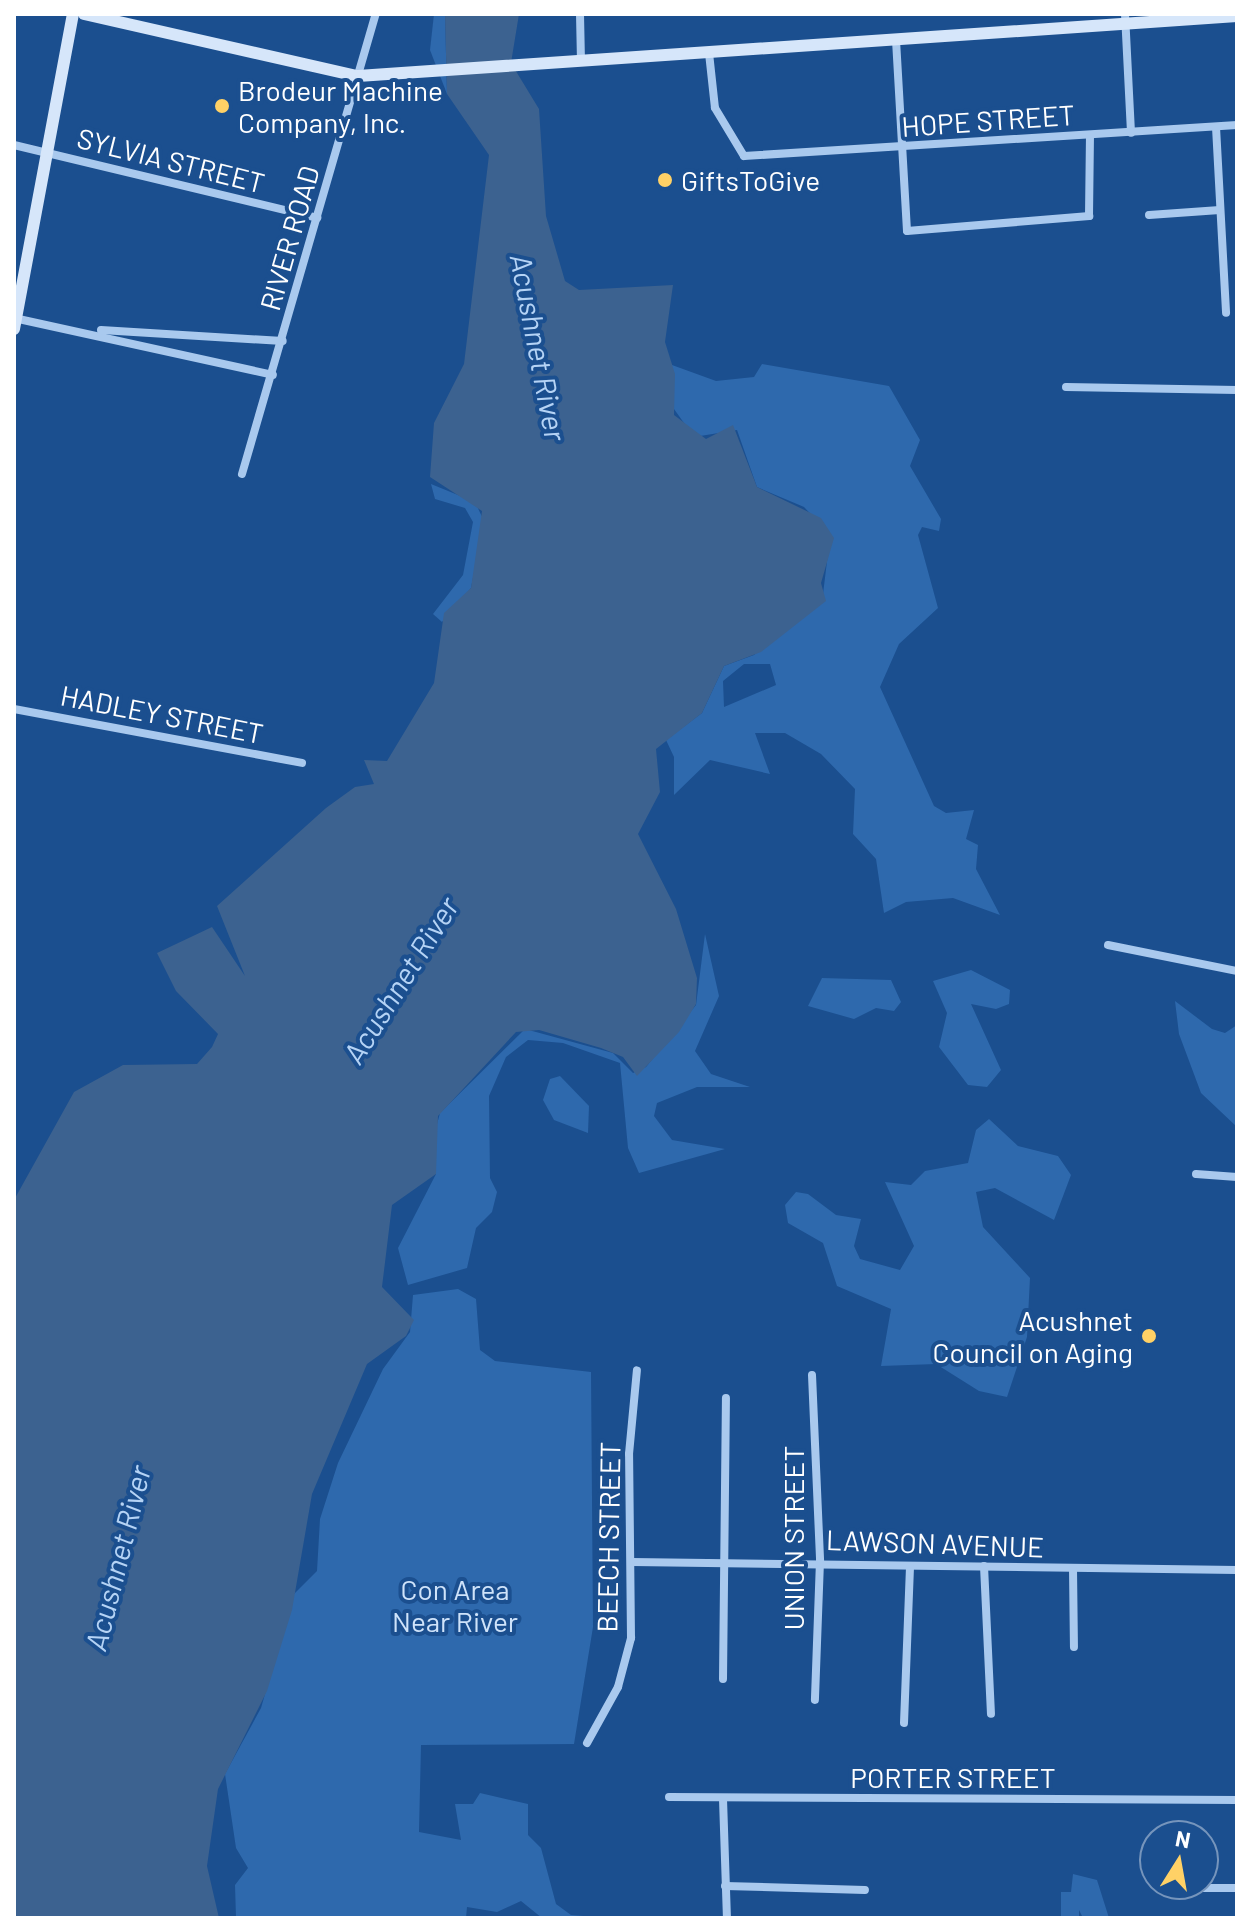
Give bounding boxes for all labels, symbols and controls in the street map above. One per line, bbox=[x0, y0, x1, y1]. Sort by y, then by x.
place label: Brodeur Machine Company, Inc. bbox=[238, 73, 443, 139]
marker: Brodeur Machine Company, Inc. bbox=[213, 97, 231, 115]
street label: HOPE STREET bbox=[900, 97, 1076, 143]
street label: SYLVIA STREET bbox=[74, 120, 268, 200]
street label: RIVER ROAD bbox=[252, 162, 326, 314]
place label: GiftsToGive bbox=[681, 163, 820, 197]
marker: GiftsToGive bbox=[656, 171, 674, 189]
water label: Acushnet River bbox=[503, 251, 575, 443]
street label: HADLEY STREET bbox=[58, 678, 266, 750]
water label: Acushnet River bbox=[335, 890, 465, 1070]
place label: Acushnet Council on Aging bbox=[933, 1303, 1133, 1369]
marker: Acushnet Council on Aging bbox=[1140, 1327, 1158, 1345]
street label: BEECH STREET bbox=[590, 1441, 626, 1633]
street label: UNION STREET bbox=[776, 1446, 810, 1630]
water label: Acushnet River bbox=[77, 1462, 157, 1654]
street label: LAWSON AVENUE bbox=[825, 1522, 1045, 1564]
park label: Con Area Near River bbox=[392, 1572, 518, 1638]
street label: PORTER STREET bbox=[850, 1760, 1056, 1794]
north arrow bbox=[1139, 1820, 1219, 1900]
text: N bbox=[1174, 1824, 1193, 1853]

